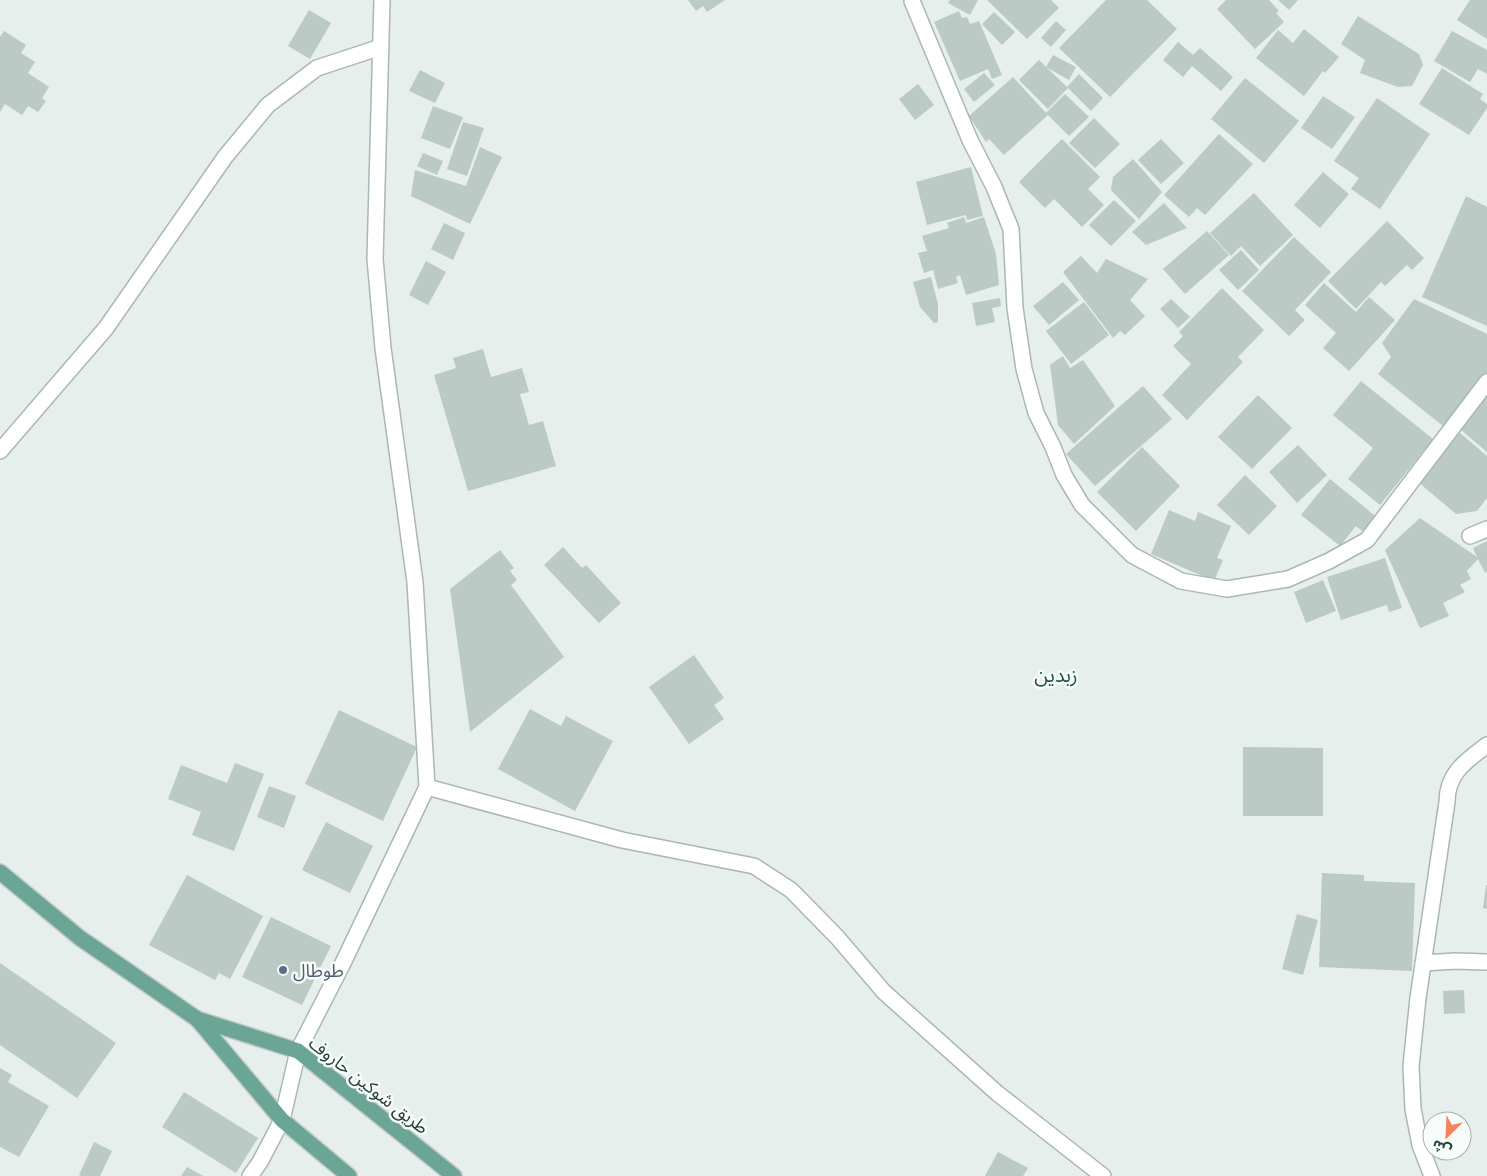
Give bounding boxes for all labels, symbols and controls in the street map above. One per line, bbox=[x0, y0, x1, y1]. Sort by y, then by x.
district label: زبدين bbox=[1034, 663, 1078, 687]
place label: طوطال bbox=[293, 960, 344, 982]
marker: طوطال bbox=[277, 964, 289, 976]
street label: طريق شوكين حاروف bbox=[305, 1032, 433, 1139]
north arrow bbox=[1422, 1111, 1472, 1161]
text: ش bbox=[1430, 1137, 1454, 1159]

